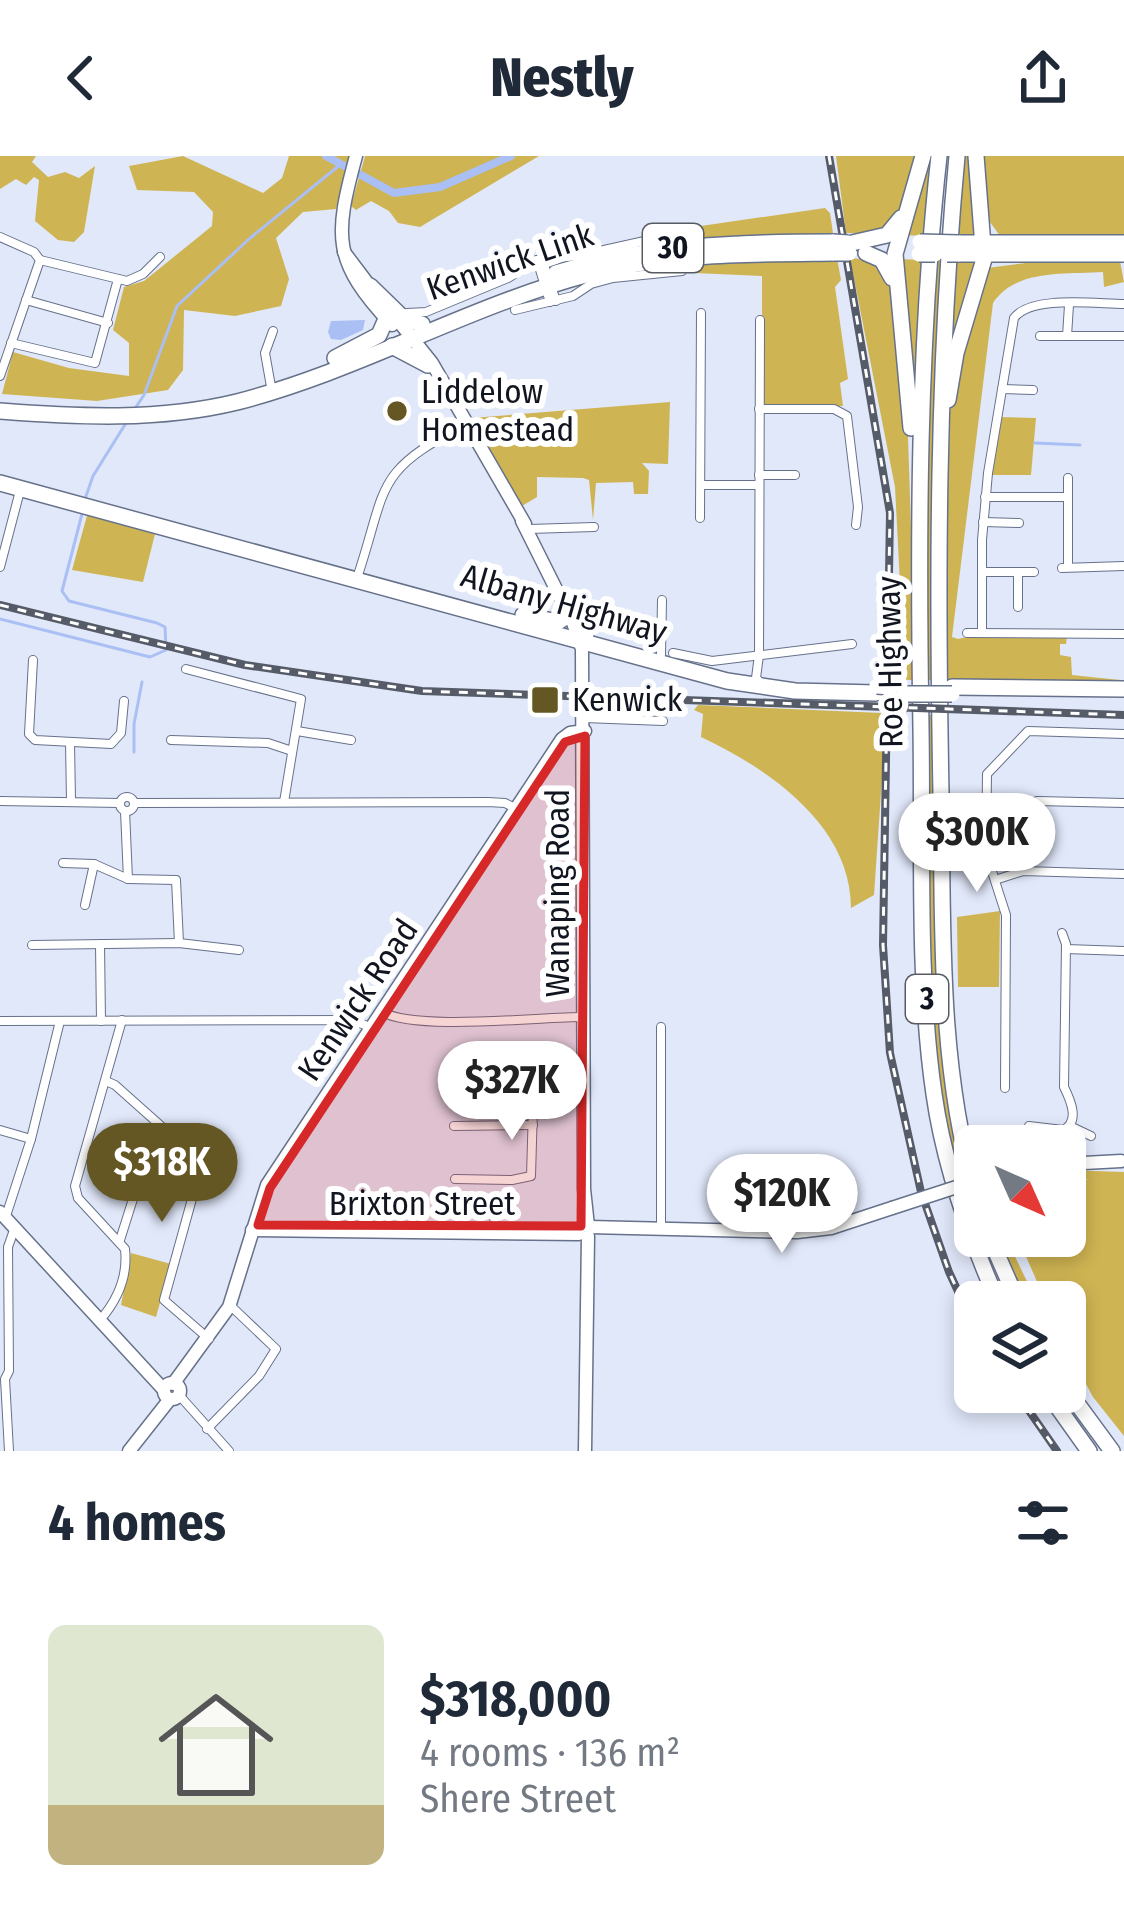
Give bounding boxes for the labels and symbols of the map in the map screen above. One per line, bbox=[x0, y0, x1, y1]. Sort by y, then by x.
street label: Kenwick Link bbox=[421, 215, 599, 309]
road number: 30 bbox=[643, 224, 703, 272]
place label: Liddelow Homestead bbox=[421, 372, 574, 450]
marker: Liddelow Homestead bbox=[384, 398, 410, 424]
street label: Albany Highway bbox=[457, 556, 672, 653]
street label: Roe Highway bbox=[868, 576, 911, 748]
place label: Kenwick bbox=[572, 680, 683, 720]
marker: Kenwick bbox=[529, 684, 561, 716]
street label: Wanaping Road bbox=[538, 789, 578, 997]
pin: $300K bbox=[893, 793, 1061, 895]
street label: Kenwick Road bbox=[289, 912, 427, 1088]
road number: 3 bbox=[906, 975, 948, 1023]
pin: $327K bbox=[428, 1041, 596, 1143]
pin: $318K bbox=[78, 1123, 246, 1225]
north arrow bbox=[954, 1125, 1086, 1257]
pin: $120K bbox=[698, 1154, 866, 1256]
street label: Brixton Street bbox=[329, 1184, 515, 1224]

